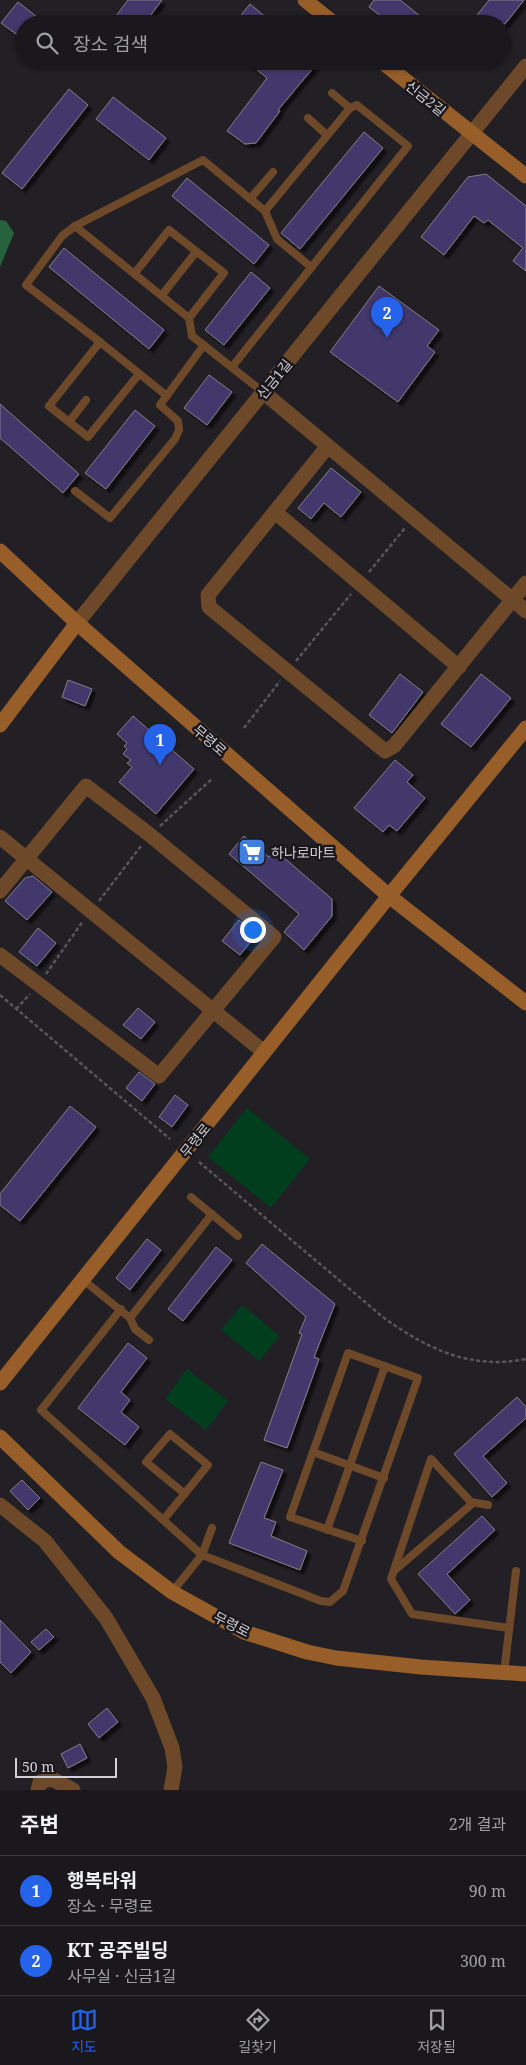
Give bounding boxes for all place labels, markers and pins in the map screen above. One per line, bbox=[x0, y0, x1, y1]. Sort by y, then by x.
pin: 2 bbox=[371, 297, 403, 338]
pin: 1 bbox=[144, 724, 176, 765]
supermarket icon: 하나로마트 bbox=[237, 837, 267, 867]
place label: 하나로마트 bbox=[271, 843, 336, 862]

